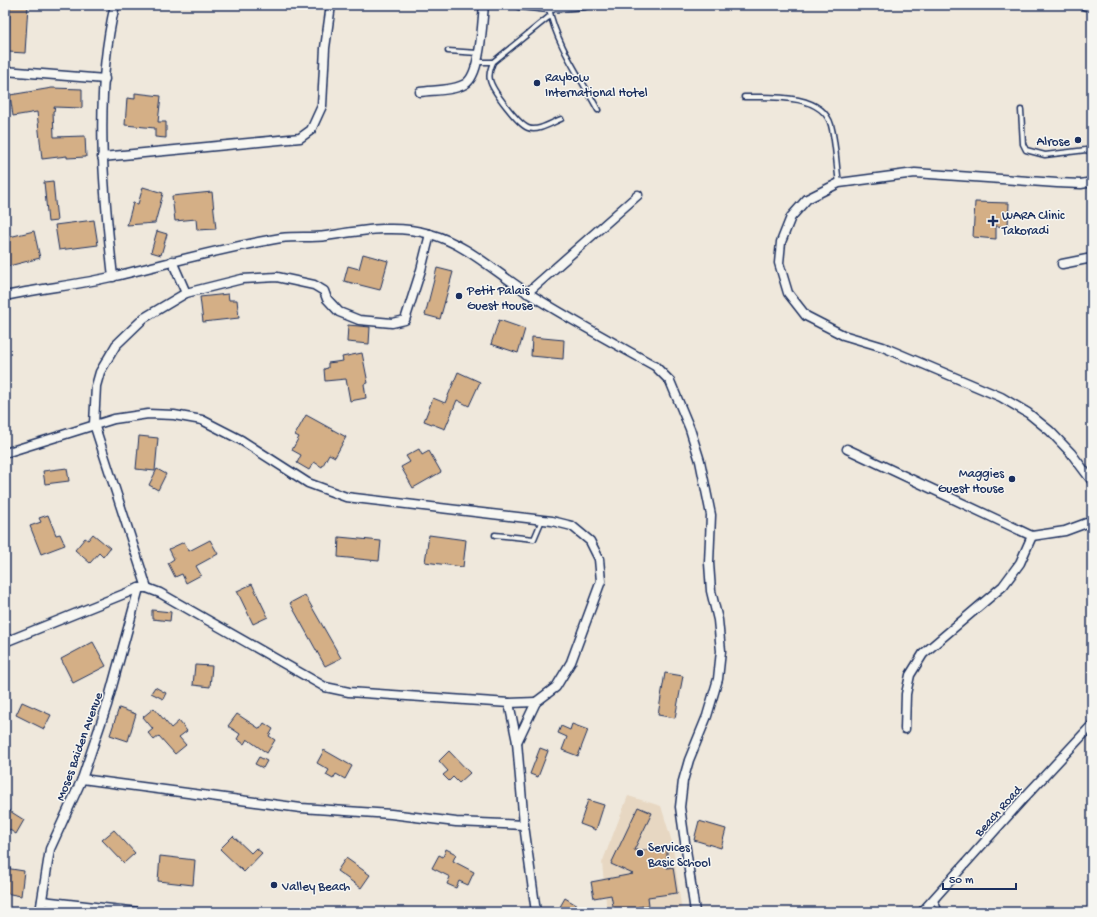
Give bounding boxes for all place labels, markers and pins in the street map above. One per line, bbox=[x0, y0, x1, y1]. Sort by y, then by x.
place label: Raybow International Hotel bbox=[545, 71, 648, 101]
marker: Raybow International Hotel bbox=[532, 78, 542, 88]
place label: Alrose bbox=[1037, 135, 1070, 150]
marker: Alrose bbox=[1073, 135, 1083, 145]
place label: WARA Clinic Takoradi bbox=[1001, 209, 1065, 239]
marker: WARA Clinic Takoradi bbox=[987, 215, 999, 227]
place label: Petit Palais Guest House bbox=[466, 284, 533, 314]
marker: Petit Palais Guest House bbox=[454, 291, 464, 301]
place label: Maggies Guest House bbox=[938, 467, 1005, 497]
marker: Maggies Guest House bbox=[1007, 474, 1017, 484]
place label: Services Basic School bbox=[647, 841, 711, 871]
marker: Services Basic School bbox=[635, 848, 645, 858]
marker: Valley Beach bbox=[269, 880, 279, 890]
place label: Valley Beach bbox=[281, 880, 350, 895]

